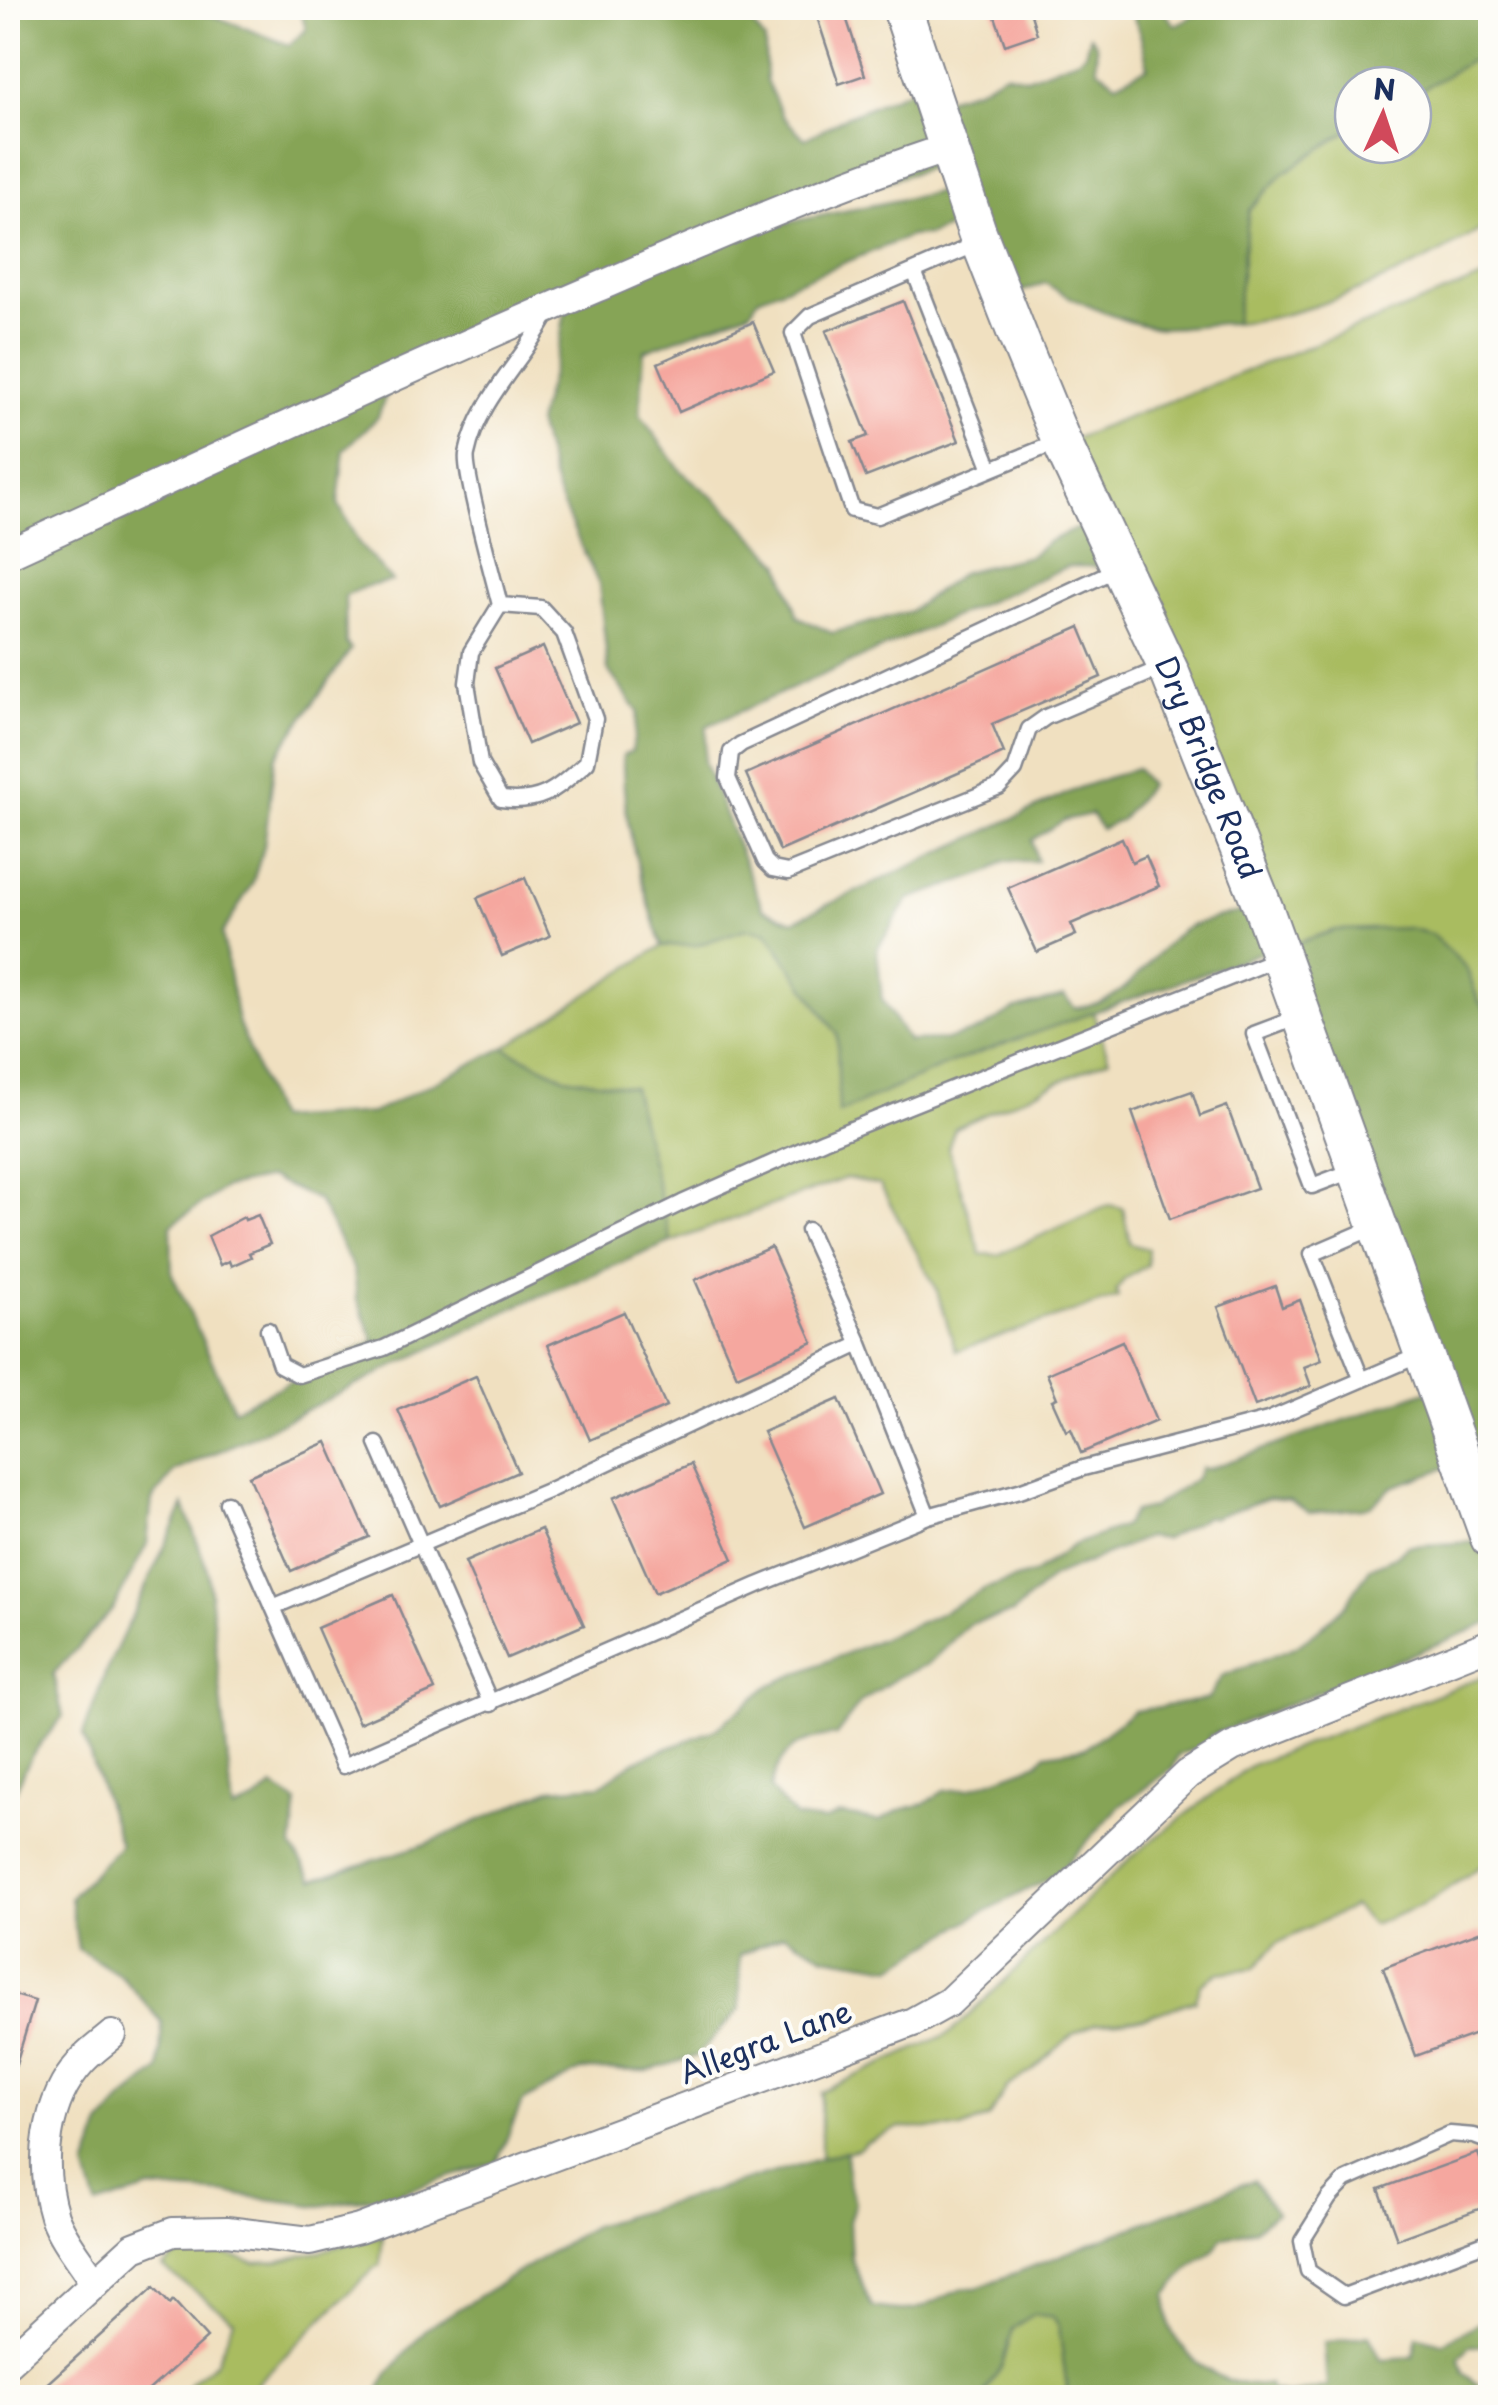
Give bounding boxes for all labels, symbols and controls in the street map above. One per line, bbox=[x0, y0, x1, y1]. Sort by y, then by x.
north arrow bbox=[1333, 65, 1433, 165]
text: N bbox=[1372, 66, 1397, 111]
street label: Dry Bridge Road bbox=[1145, 648, 1275, 886]
street label: Allegra Lane bbox=[672, 1987, 858, 2094]

